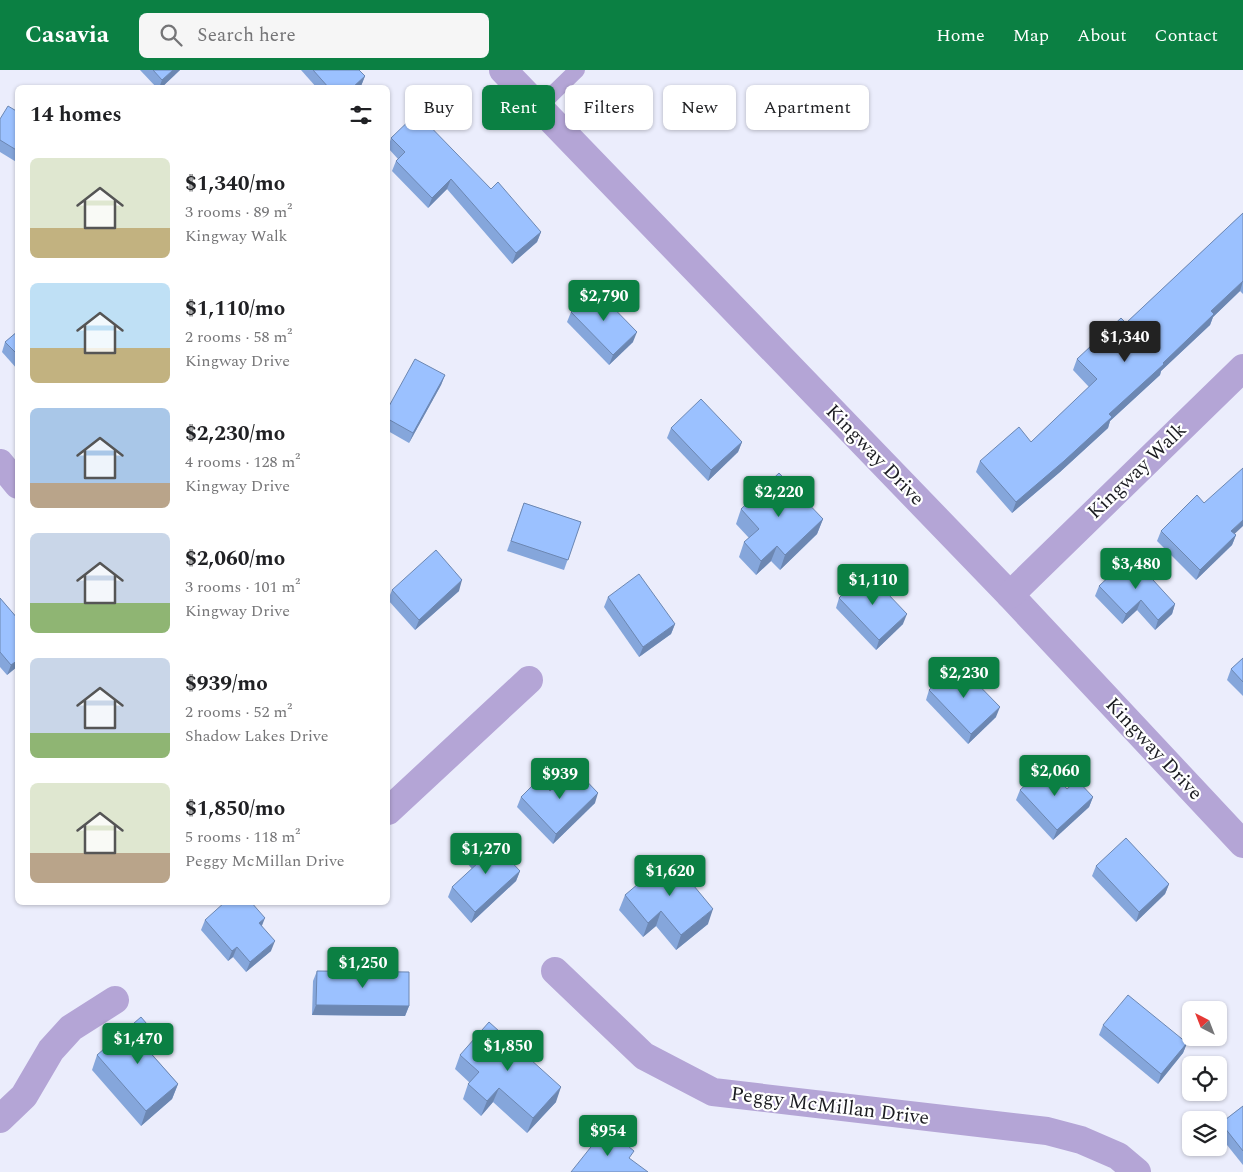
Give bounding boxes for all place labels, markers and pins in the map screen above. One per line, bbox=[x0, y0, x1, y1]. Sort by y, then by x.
pin: $2,790 bbox=[563, 280, 645, 322]
pin: $1,340 bbox=[1084, 320, 1166, 363]
pin: $2,220 bbox=[738, 476, 820, 518]
pin: $3,480 bbox=[1095, 548, 1177, 590]
pin: $1,110 bbox=[832, 564, 914, 606]
pin: $2,230 bbox=[923, 656, 1005, 699]
pin: $2,060 bbox=[1014, 754, 1096, 797]
pin: $939 bbox=[530, 758, 590, 800]
pin: $1,270 bbox=[445, 832, 527, 875]
pin: $1,620 bbox=[629, 854, 711, 897]
pin: $1,250 bbox=[322, 946, 404, 989]
pin: $1,470 bbox=[97, 1022, 179, 1065]
pin: $1,850 bbox=[467, 1030, 549, 1072]
pin: $954 bbox=[578, 1114, 638, 1157]

